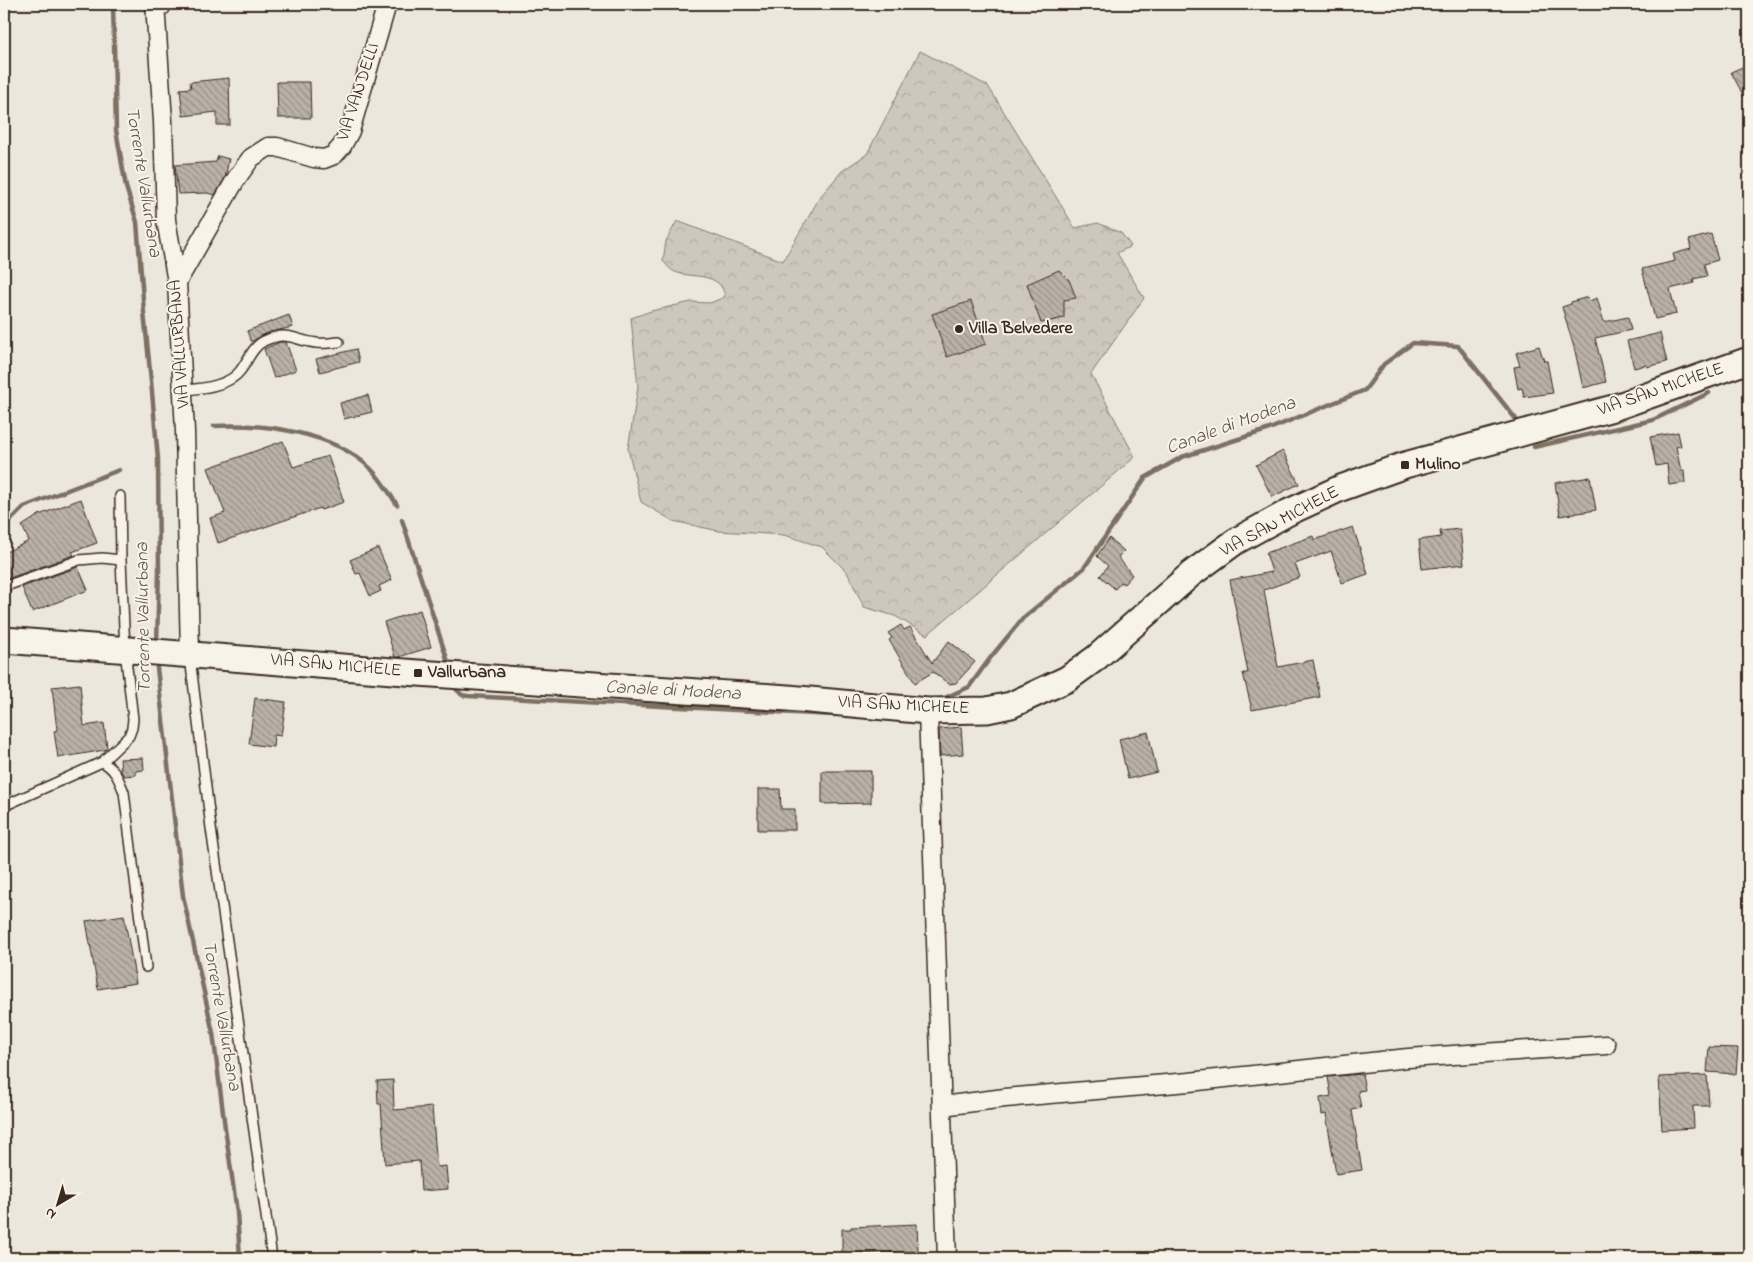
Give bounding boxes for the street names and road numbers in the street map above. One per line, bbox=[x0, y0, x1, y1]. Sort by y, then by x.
street label: VIA VANDELLI bbox=[331, 40, 387, 145]
street label: VIA VALLURBANA bbox=[163, 279, 198, 410]
street label: VIA SAN MICHELE bbox=[1594, 356, 1728, 424]
street label: VIA SAN MICHELE bbox=[1215, 480, 1344, 565]
street label: VIA SAN MICHELE bbox=[268, 647, 403, 685]
street label: VIA SAN MICHELE bbox=[837, 690, 970, 722]

